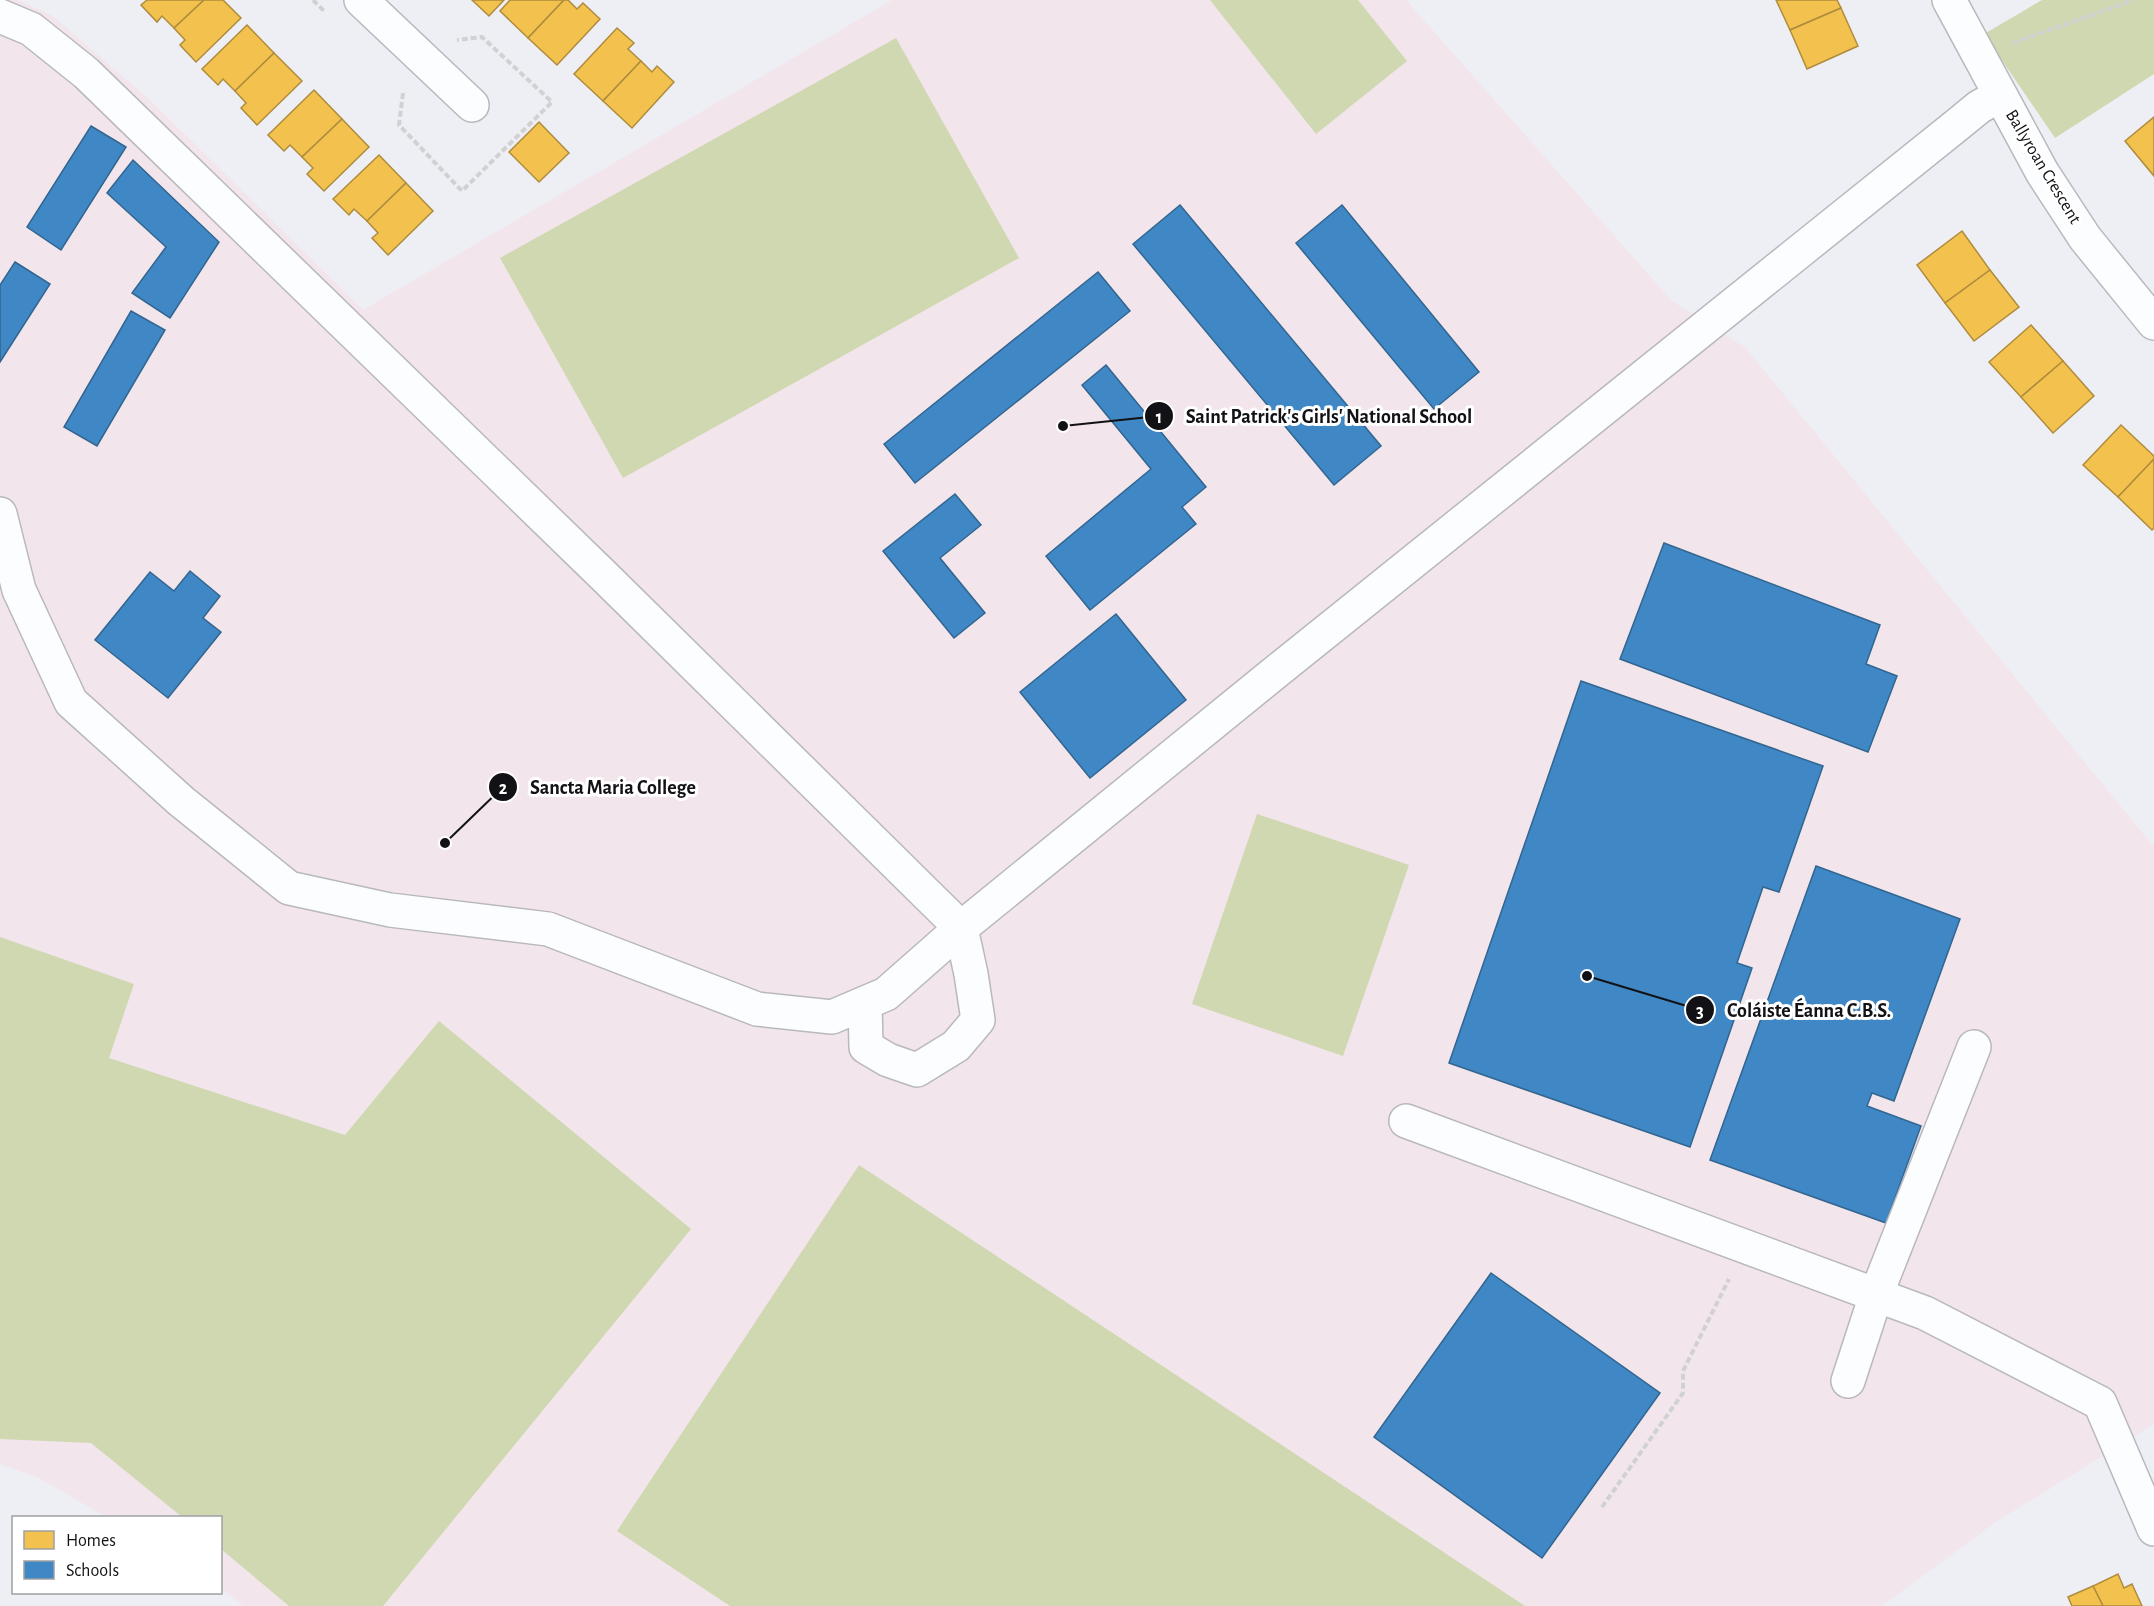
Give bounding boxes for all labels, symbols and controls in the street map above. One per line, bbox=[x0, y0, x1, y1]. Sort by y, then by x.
street label: Ballyroan Crescent bbox=[2002, 107, 2084, 227]
callout: Saint Patrick's Girls' National School bbox=[1144, 397, 1485, 435]
text: Saint Patrick's Girls' National School bbox=[1186, 407, 1472, 427]
text: 1 bbox=[1156, 409, 1162, 427]
callout: Sancta Maria College bbox=[488, 768, 708, 806]
text: Sancta Maria College bbox=[530, 778, 696, 798]
text: 2 bbox=[499, 780, 508, 798]
callout: Coláiste Éanna C.B.S. bbox=[1685, 991, 1903, 1029]
text: Coláiste Éanna C.B.S. bbox=[1727, 997, 1891, 1021]
text: 3 bbox=[1696, 1003, 1704, 1021]
legend bbox=[12, 1516, 222, 1594]
text: Homes bbox=[66, 1532, 116, 1550]
text: Schools bbox=[66, 1562, 119, 1580]

